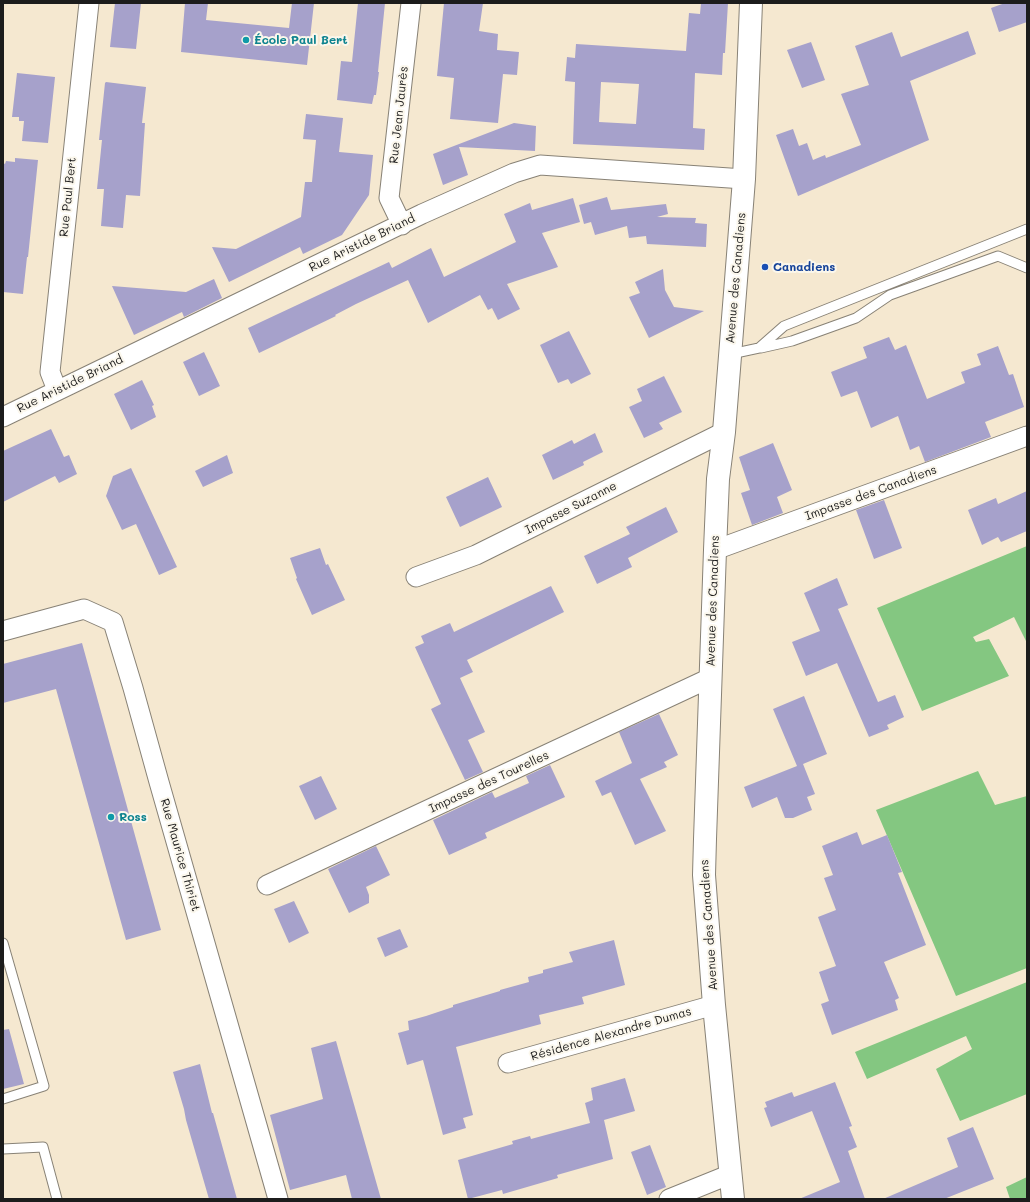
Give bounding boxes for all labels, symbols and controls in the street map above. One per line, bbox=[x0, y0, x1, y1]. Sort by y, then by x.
place label: École Paul Bert bbox=[254, 33, 348, 47]
marker: École Paul Bert bbox=[241, 35, 251, 45]
street label: Rue Jean Jaurès bbox=[387, 66, 411, 164]
street label: Rue Paul Bert bbox=[57, 157, 79, 237]
street label: Rue Aristide Briand bbox=[307, 211, 417, 275]
street label: Avenue des Canadiens bbox=[723, 212, 749, 344]
place label: Canadiens bbox=[773, 260, 835, 274]
marker: Canadiens bbox=[760, 262, 770, 272]
street label: Rue Aristide Briand bbox=[15, 352, 125, 416]
street label: Impasse des Canadiens bbox=[803, 463, 939, 523]
street label: Impasse Suzanne bbox=[523, 479, 619, 537]
street label: Avenue des Canadiens bbox=[704, 535, 722, 667]
street label: Impasse des Tourelles bbox=[427, 748, 551, 816]
street label: Rue Maurice Thiriet bbox=[157, 797, 203, 913]
place label: Ross bbox=[119, 810, 147, 824]
marker: Ross bbox=[106, 812, 116, 822]
street label: Avenue des Canadiens bbox=[697, 859, 721, 991]
street label: Résidence Alexandre Dumas bbox=[529, 1004, 693, 1064]

